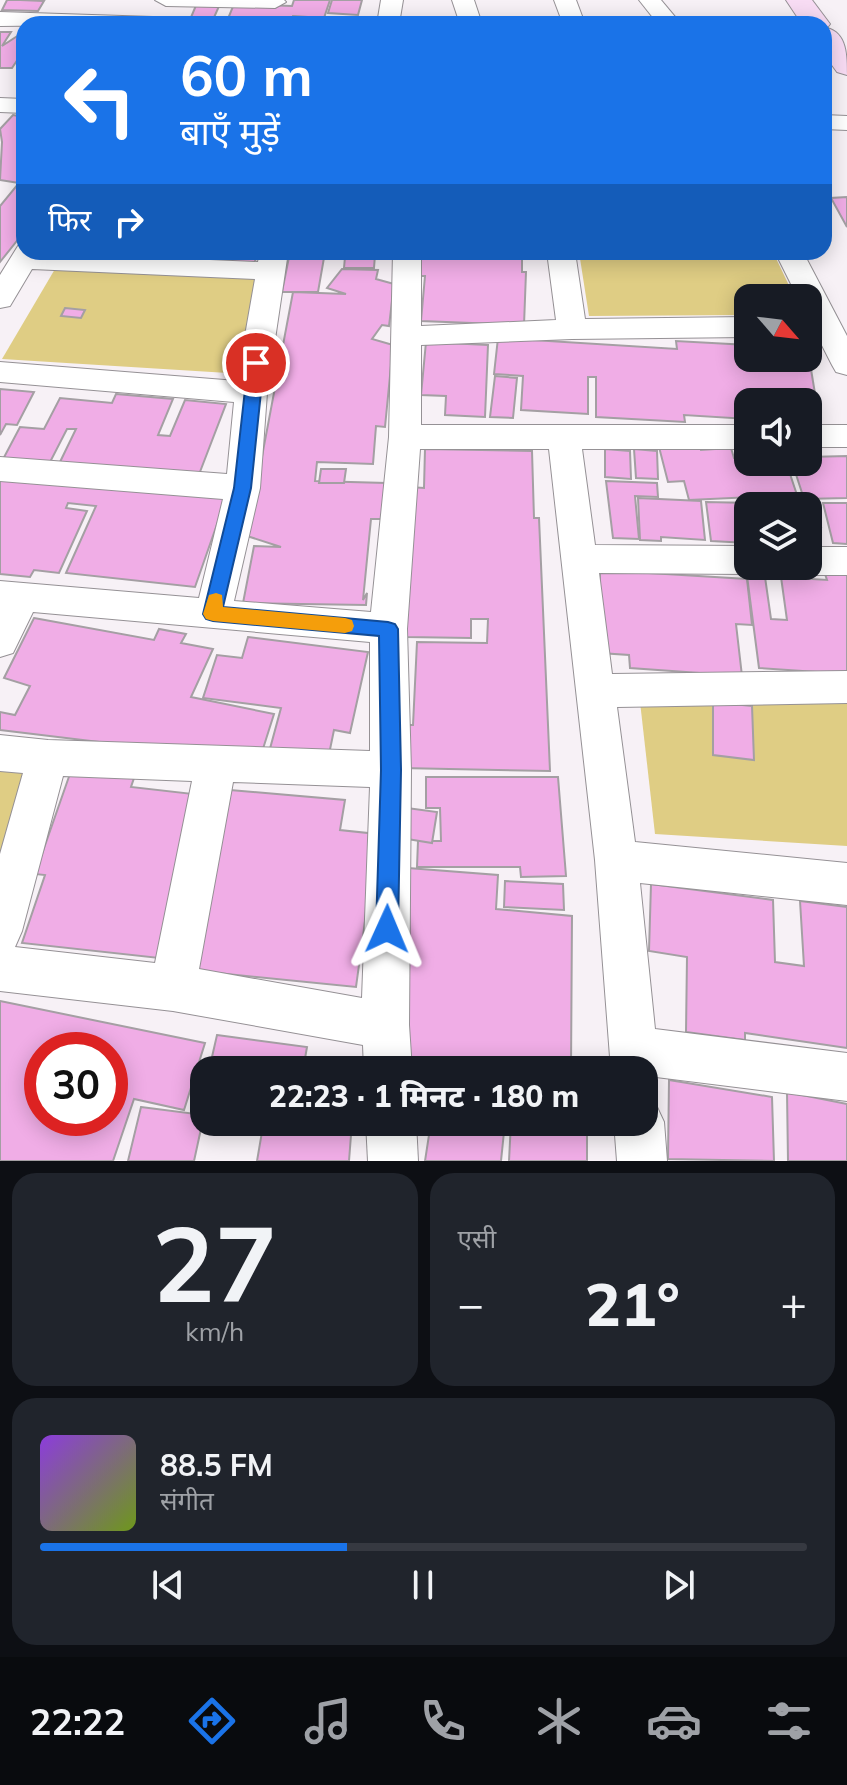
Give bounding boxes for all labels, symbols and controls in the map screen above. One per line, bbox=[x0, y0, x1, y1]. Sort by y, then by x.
text: 60 m bbox=[180, 40, 313, 110]
icon: left bbox=[48, 48, 152, 152]
text: बाएँ मुड़ें bbox=[180, 109, 280, 154]
icon: right bbox=[107, 200, 151, 244]
text: फिर bbox=[48, 201, 91, 239]
north arrow bbox=[734, 284, 822, 372]
map controls bbox=[734, 284, 822, 580]
pin bbox=[222, 329, 290, 397]
icon: arrive bbox=[234, 341, 278, 385]
button: sound bbox=[734, 388, 822, 476]
button: layers bbox=[734, 492, 822, 580]
position arrow bbox=[345, 887, 429, 971]
speed limit sign: 30 bbox=[24, 1032, 128, 1136]
text: 22:23 · 1 मिनट · 180 m bbox=[269, 1077, 579, 1115]
text: 27 bbox=[152, 1197, 277, 1328]
text: एसी bbox=[458, 1222, 496, 1255]
text: 21° bbox=[585, 1266, 680, 1341]
text: − bbox=[458, 1276, 484, 1331]
text: + bbox=[781, 1276, 807, 1331]
text: km/h bbox=[185, 1315, 244, 1348]
text: 88.5 FM bbox=[160, 1446, 273, 1484]
text: संगीत bbox=[160, 1484, 214, 1517]
icon: previous bbox=[146, 1563, 190, 1607]
icon: pause bbox=[401, 1563, 445, 1607]
icon: next bbox=[657, 1563, 701, 1607]
icon: directions bbox=[184, 1693, 240, 1749]
icon: music bbox=[300, 1693, 356, 1749]
icon: phone bbox=[415, 1693, 471, 1749]
icon: climate bbox=[531, 1693, 587, 1749]
icon: car bbox=[646, 1693, 702, 1749]
icon: filters bbox=[761, 1693, 817, 1749]
text: 22:22 bbox=[30, 1699, 125, 1744]

